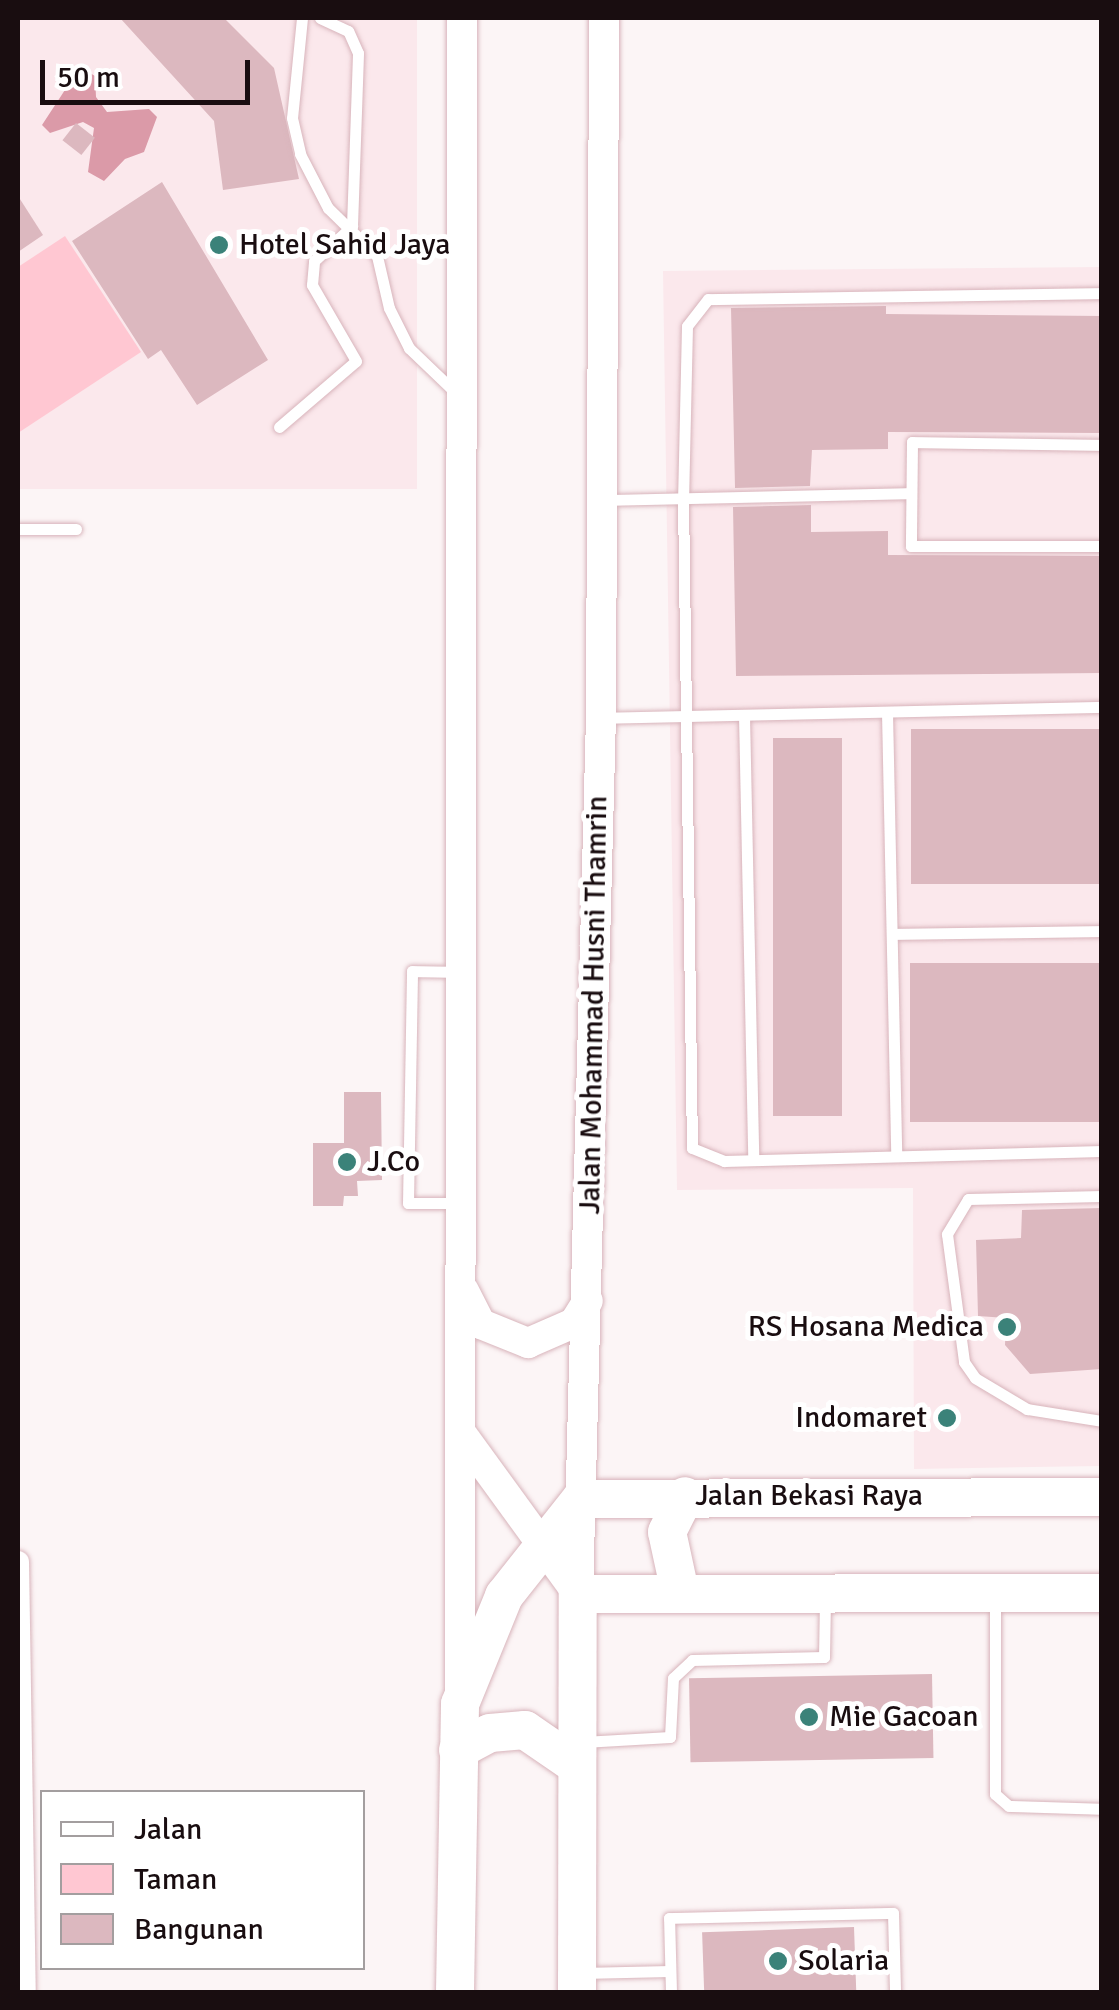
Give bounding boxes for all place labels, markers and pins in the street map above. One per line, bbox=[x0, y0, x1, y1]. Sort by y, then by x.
place label: Hotel Sahid Jaya bbox=[239, 227, 450, 263]
marker: Hotel Sahid Jaya bbox=[208, 234, 230, 256]
place label: J.Co bbox=[367, 1144, 420, 1180]
marker: J.Co bbox=[336, 1151, 358, 1173]
place label: RS Hosana Medica bbox=[748, 1309, 984, 1345]
marker: RS Hosana Medica bbox=[994, 1314, 1020, 1340]
place label: Indomaret bbox=[795, 1400, 927, 1436]
marker: Indomaret bbox=[936, 1407, 958, 1429]
place label: Mie Gacoan bbox=[829, 1699, 978, 1735]
marker: Mie Gacoan bbox=[798, 1706, 820, 1728]
place label: Solaria bbox=[798, 1943, 889, 1979]
marker: Solaria bbox=[767, 1950, 789, 1972]

